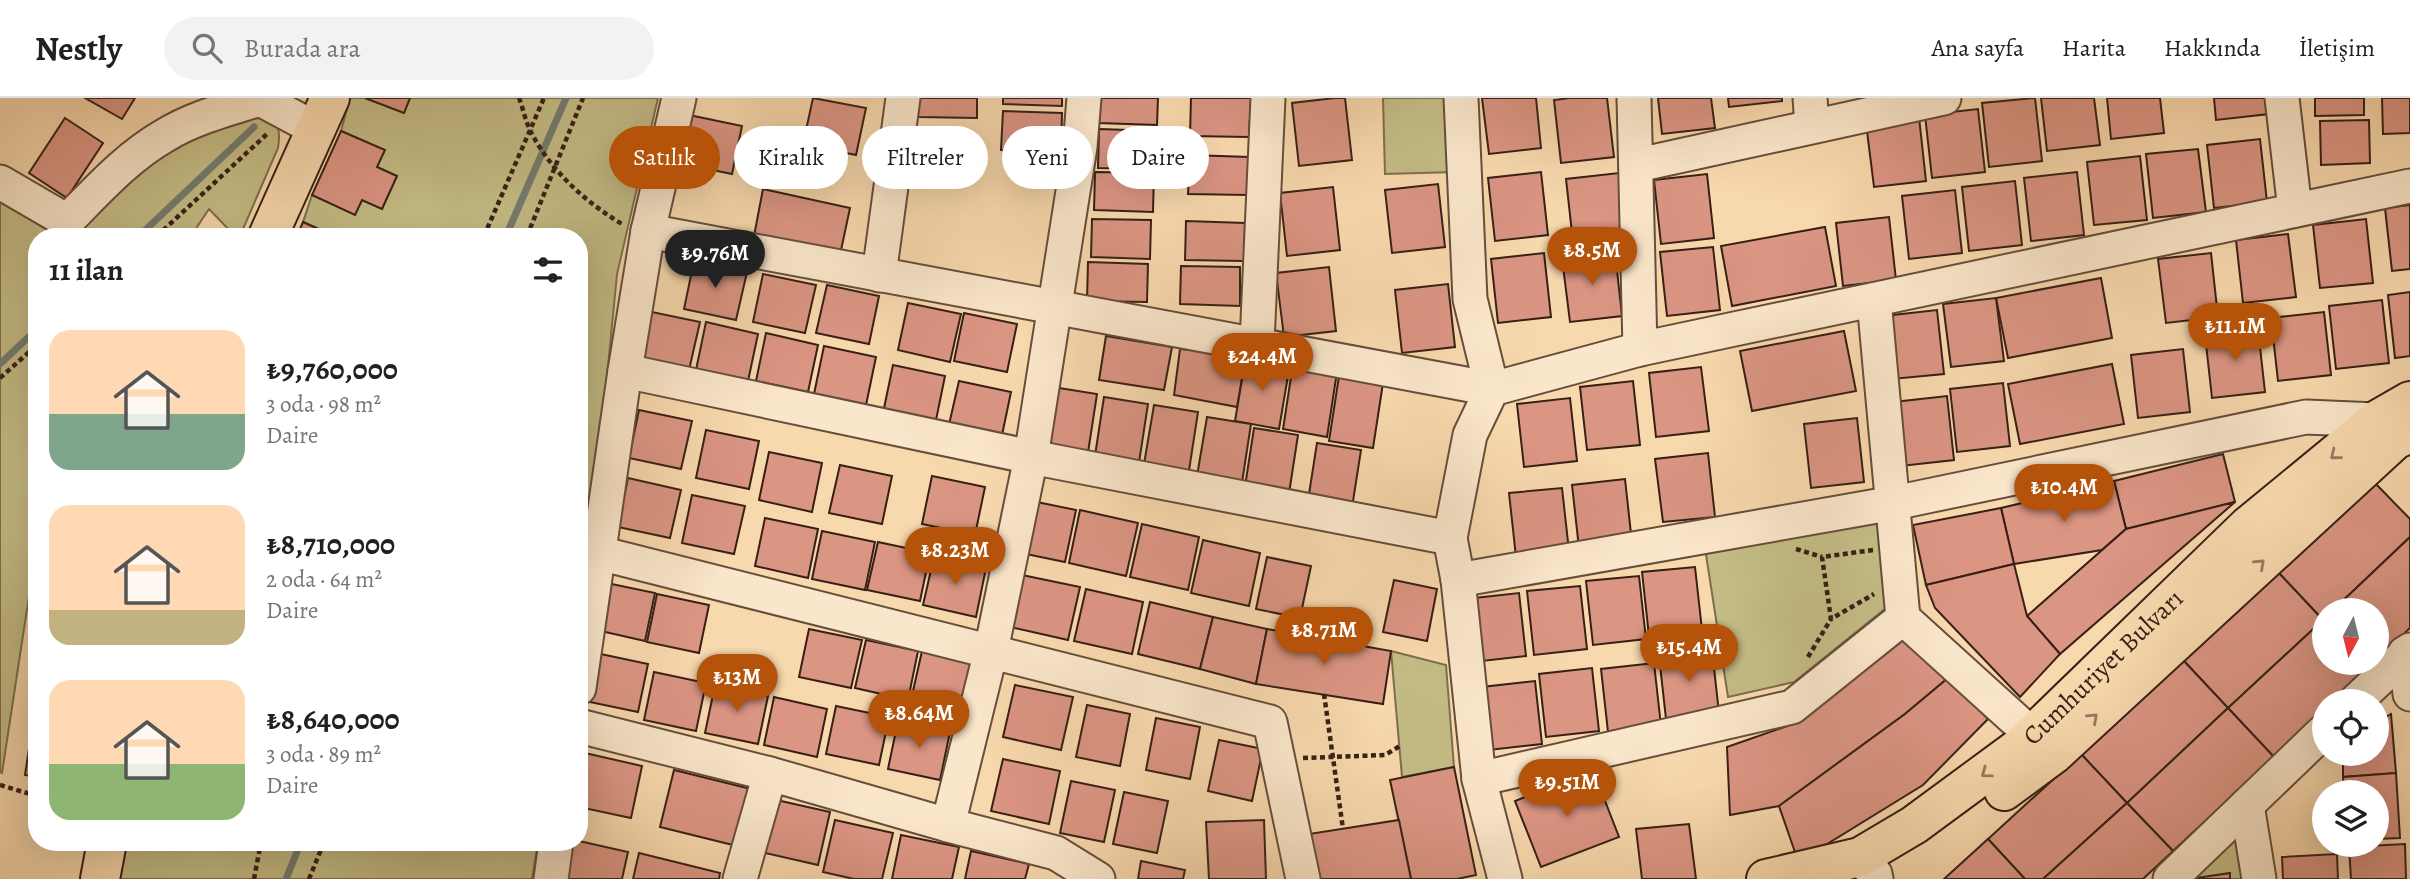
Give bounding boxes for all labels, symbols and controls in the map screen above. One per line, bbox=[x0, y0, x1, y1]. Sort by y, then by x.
search box bbox=[164, 17, 654, 80]
text: Nestly bbox=[35, 26, 122, 71]
icon: search bbox=[188, 29, 226, 67]
text: Burada ara bbox=[244, 31, 361, 66]
text: Ana sayfa bbox=[1932, 32, 2024, 64]
text: Harita bbox=[2062, 32, 2126, 64]
text: Hakkında bbox=[2164, 32, 2261, 64]
text: İletişim bbox=[2299, 32, 2375, 64]
chip: Satılık bbox=[609, 126, 720, 189]
chip: Kiralık bbox=[734, 126, 848, 189]
chip: Filtreler bbox=[862, 126, 988, 189]
chip: Yeni bbox=[1002, 126, 1093, 189]
chip: Daire bbox=[1107, 126, 1209, 189]
pin: ₺8.5M bbox=[1543, 228, 1641, 287]
pin: ₺9.76M bbox=[658, 230, 772, 290]
text: ₺8.5M bbox=[1563, 234, 1621, 265]
text: ₺9.76M bbox=[681, 237, 749, 268]
text: 11 ilan bbox=[49, 250, 124, 290]
icon: filters bbox=[529, 251, 567, 289]
pin: ₺11.1M bbox=[2178, 303, 2292, 363]
text: ₺11.1M bbox=[2204, 310, 2266, 341]
pin: ₺24.4M bbox=[1205, 334, 1319, 393]
text: ₺24.4M bbox=[1227, 340, 1297, 371]
text: ₺9,760,000 bbox=[266, 349, 398, 389]
icon: home bbox=[105, 358, 189, 442]
text: 3 oda · 98 m² bbox=[266, 389, 381, 420]
text: Daire bbox=[266, 420, 318, 451]
one-way arrow bbox=[2330, 447, 2343, 459]
pin: ₺10.4M bbox=[2007, 464, 2121, 524]
text: ₺10.4M bbox=[2030, 471, 2098, 502]
text: ₺8,710,000 bbox=[266, 524, 395, 564]
pin: ₺8.23M bbox=[898, 528, 1012, 587]
icon: home bbox=[105, 533, 189, 617]
text: ₺8.23M bbox=[921, 534, 989, 565]
one-way arrow bbox=[2252, 560, 2265, 573]
text: 2 oda · 64 m² bbox=[266, 564, 382, 595]
street label: Cumhuriyet Bulvarı bbox=[2015, 581, 2190, 753]
text: Daire bbox=[266, 595, 318, 626]
north arrow bbox=[2312, 598, 2389, 676]
map controls bbox=[2312, 598, 2389, 857]
pin: ₺8.71M bbox=[1267, 608, 1381, 667]
text: ₺8.71M bbox=[1291, 614, 1357, 645]
pin: ₺15.4M bbox=[1632, 624, 1746, 684]
text: ₺15.4M bbox=[1656, 631, 1722, 662]
pin: ₺13M bbox=[696, 654, 778, 714]
text: ₺13M bbox=[713, 661, 761, 692]
button: locate bbox=[2312, 689, 2389, 766]
pin: ₺8.64M bbox=[862, 690, 976, 750]
text: ₺8.64M bbox=[884, 697, 954, 728]
text: ₺8,640,000 bbox=[266, 699, 400, 739]
icon: home bbox=[105, 708, 189, 792]
one-way arrow bbox=[2085, 714, 2098, 727]
text: 3 oda · 89 m² bbox=[266, 739, 381, 770]
pin: ₺9.51M bbox=[1510, 760, 1624, 819]
one-way arrow bbox=[1981, 764, 1994, 777]
text: ₺9.51M bbox=[1534, 766, 1600, 797]
text: Daire bbox=[266, 770, 318, 801]
button: layers bbox=[2312, 780, 2389, 857]

